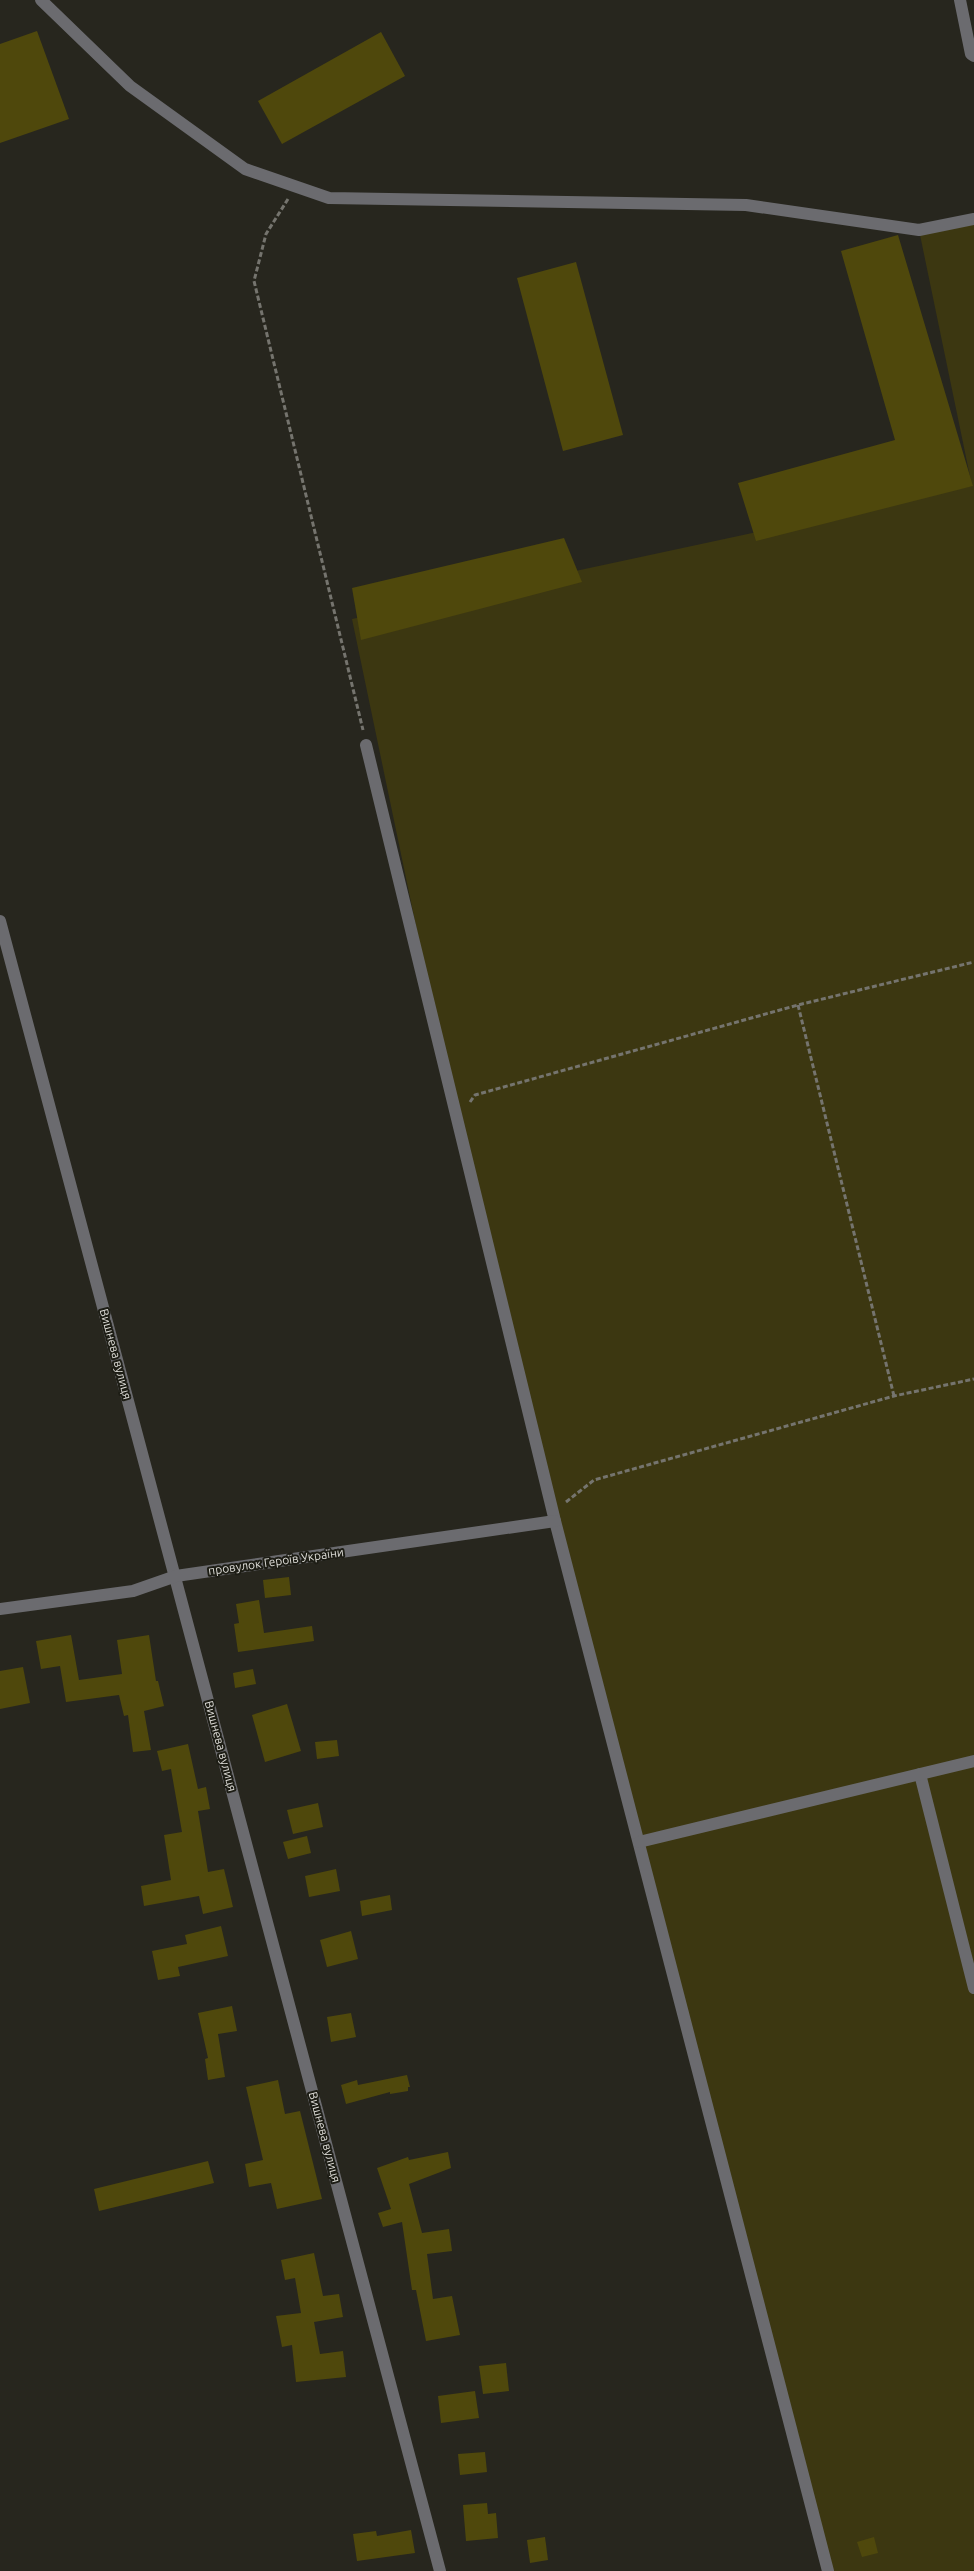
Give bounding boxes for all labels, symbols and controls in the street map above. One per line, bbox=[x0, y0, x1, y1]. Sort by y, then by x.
street label: Вишнева вулиця bbox=[98, 1307, 134, 1401]
street label: провулок Героїв України bbox=[207, 1545, 345, 1577]
street label: Вишнева вулиця bbox=[203, 1699, 239, 1793]
street label: Вишнева вулиця bbox=[307, 2090, 343, 2184]

